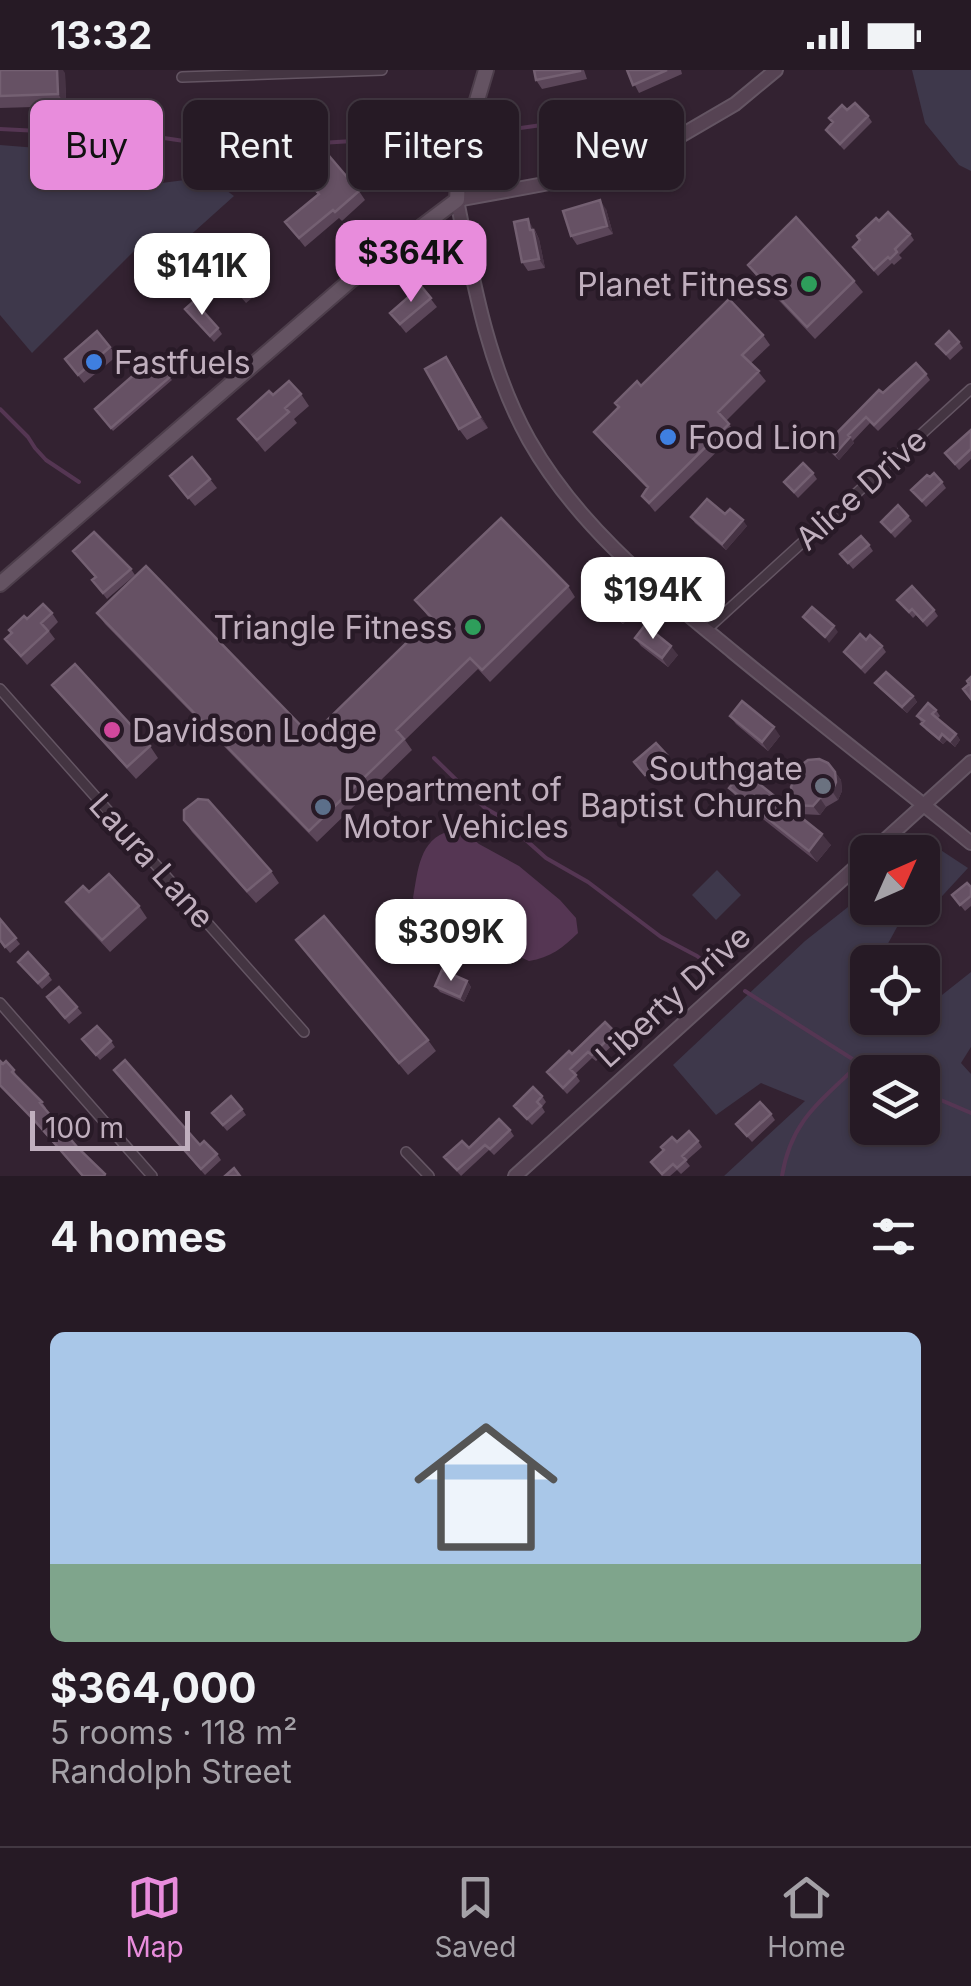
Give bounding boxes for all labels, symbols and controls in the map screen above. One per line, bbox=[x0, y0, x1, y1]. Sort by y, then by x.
text: 13:32 bbox=[50, 12, 152, 58]
chip: Buy bbox=[30, 100, 163, 190]
chip: Rent bbox=[183, 100, 328, 190]
chip: Filters bbox=[348, 100, 519, 190]
chip: New bbox=[539, 100, 684, 190]
pin: $364K bbox=[341, 220, 481, 305]
pin: $141K bbox=[132, 233, 272, 318]
text: $364K bbox=[357, 233, 465, 272]
text: $141K bbox=[156, 246, 248, 285]
place label: Planet Fitness bbox=[577, 265, 789, 304]
marker: Planet Fitness bbox=[798, 273, 820, 295]
place label: Fastfuels bbox=[114, 343, 251, 382]
marker: Fastfuels bbox=[83, 351, 105, 373]
place label: Food Lion bbox=[688, 418, 837, 457]
street label: Alice Drive bbox=[787, 420, 935, 558]
marker: Food Lion bbox=[657, 426, 679, 448]
pin: $194K bbox=[583, 557, 723, 642]
text: $194K bbox=[603, 570, 703, 609]
place label: Triangle Fitness bbox=[214, 608, 453, 647]
marker: Triangle Fitness bbox=[462, 616, 484, 638]
place label: Davidson Lodge bbox=[132, 711, 377, 750]
marker: Davidson Lodge bbox=[101, 719, 123, 741]
place label: Southgate Baptist Church bbox=[580, 749, 803, 825]
place label: Department of Motor Vehicles bbox=[343, 770, 569, 846]
marker: Southgate Baptist Church bbox=[812, 775, 834, 797]
street label: Laura Lane bbox=[81, 786, 223, 936]
marker: Department of Motor Vehicles bbox=[312, 796, 334, 818]
north arrow bbox=[850, 835, 940, 925]
map controls bbox=[850, 835, 940, 1145]
pin: $309K bbox=[381, 899, 521, 984]
text: $309K bbox=[398, 912, 504, 951]
street label: Liberty Drive bbox=[588, 917, 758, 1075]
button: locate bbox=[850, 945, 940, 1035]
button: layers bbox=[850, 1055, 940, 1145]
scale bar bbox=[30, 1106, 190, 1150]
text: 100 m bbox=[45, 1111, 124, 1145]
icon: filters bbox=[866, 1209, 921, 1264]
text: 4 homes bbox=[50, 1211, 227, 1262]
icon: home bbox=[396, 1397, 576, 1577]
text: $364,000 bbox=[50, 1662, 257, 1713]
text: 5 rooms · 118 m² bbox=[50, 1713, 297, 1752]
text: Randolph Street bbox=[50, 1752, 292, 1791]
tab: Map bbox=[125, 1870, 184, 1964]
tab: Saved bbox=[434, 1870, 516, 1964]
tab: Home bbox=[767, 1870, 846, 1964]

